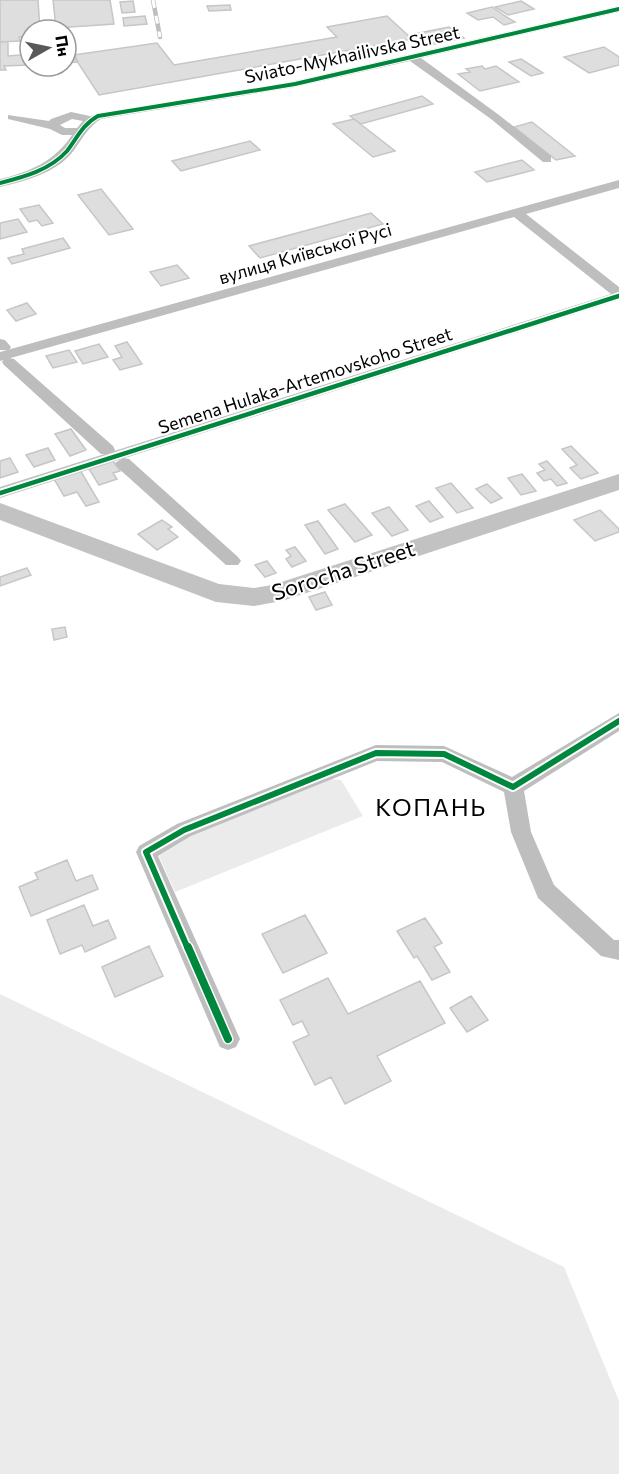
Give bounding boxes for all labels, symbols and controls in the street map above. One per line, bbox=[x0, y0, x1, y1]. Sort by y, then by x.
north arrow bbox=[18, 18, 78, 78]
street label: Sviato-Mykhailivska Street bbox=[243, 20, 461, 88]
text: Пн bbox=[52, 34, 74, 58]
street label: вулиця Київської Русі bbox=[216, 218, 394, 288]
street label: Semena Hulaka-Artemovskoho Street bbox=[155, 322, 455, 438]
street label: Sorocha Street bbox=[268, 534, 418, 606]
district label: КОПАНЬ bbox=[375, 792, 487, 821]

